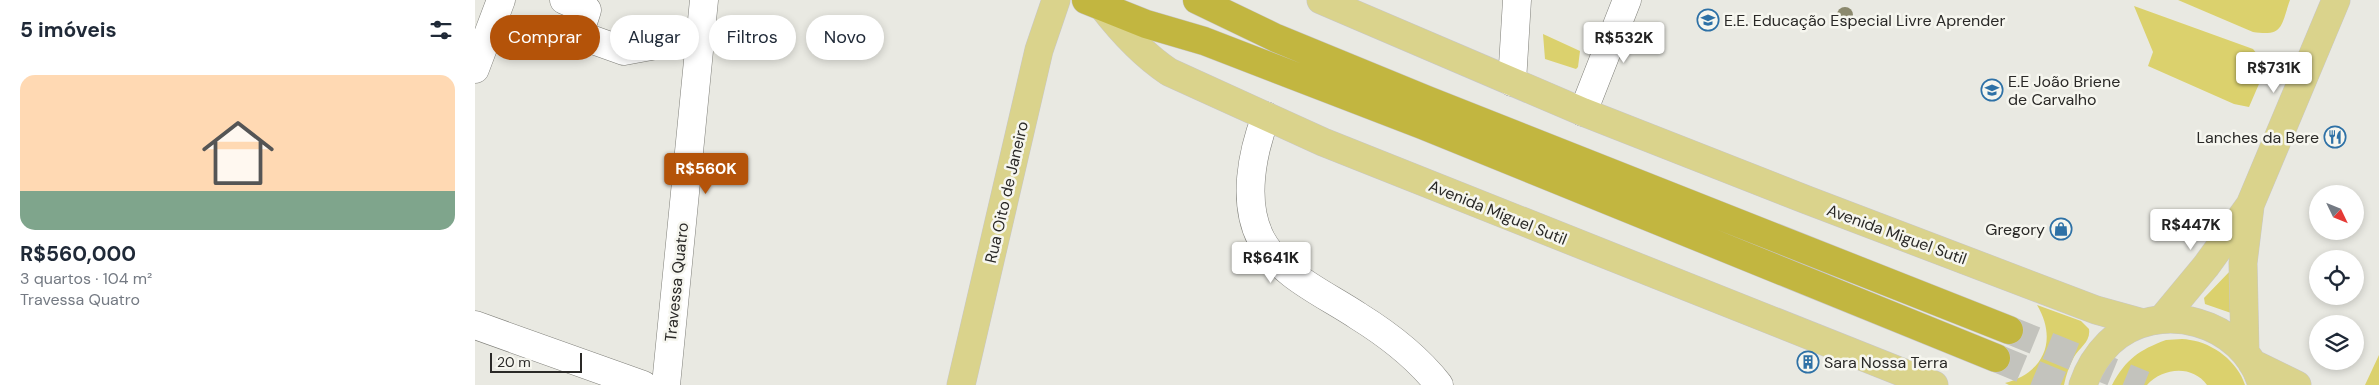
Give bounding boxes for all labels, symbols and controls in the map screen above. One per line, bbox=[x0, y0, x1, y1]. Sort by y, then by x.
school or university icon: E.E. Educação Especial Livre Aprender bbox=[1696, 8, 1720, 32]
place label: E.E. Educação Especial Livre Aprender bbox=[1724, 10, 2005, 31]
chip: Comprar bbox=[490, 15, 600, 60]
chip: Alugar bbox=[610, 15, 699, 60]
chip: Filtros bbox=[709, 15, 796, 60]
chip: Novo bbox=[806, 15, 884, 60]
text: 5 imóveis bbox=[20, 16, 117, 44]
icon: filters bbox=[427, 16, 455, 44]
pin: R$532K bbox=[1583, 22, 1665, 64]
text: R$532K bbox=[1594, 27, 1654, 48]
pin: R$731K bbox=[2233, 52, 2315, 94]
text: R$731K bbox=[2247, 57, 2301, 78]
place label: E.E João Briene de Carvalho bbox=[2008, 71, 2120, 110]
school or university icon: E.E João Briene de Carvalho bbox=[1980, 78, 2004, 102]
icon: home bbox=[193, 108, 283, 198]
street label: Rua Oito de Janeiro bbox=[980, 119, 1033, 265]
restaurant icon: Lanches da Bere bbox=[2323, 125, 2347, 149]
place label: Lanches da Bere bbox=[2197, 127, 2319, 148]
pin: R$560K bbox=[665, 152, 747, 195]
text: R$560K bbox=[675, 158, 737, 179]
street label: Avenida Miguel Sutil bbox=[1426, 175, 1570, 250]
north arrow bbox=[2309, 185, 2364, 240]
map controls bbox=[2309, 185, 2364, 370]
street label: Avenida Miguel Sutil bbox=[1824, 199, 1970, 270]
pin: R$447K bbox=[2150, 208, 2232, 251]
text: R$447K bbox=[2161, 214, 2221, 235]
shop icon: Gregory bbox=[2049, 217, 2073, 241]
place label: Gregory bbox=[1985, 219, 2045, 240]
street label: Travessa Quatro bbox=[660, 221, 693, 343]
text: R$560,000 bbox=[20, 240, 136, 268]
pin: R$641K bbox=[1230, 242, 1312, 284]
text: R$641K bbox=[1243, 247, 1299, 268]
button: locate bbox=[2309, 250, 2364, 305]
text: 3 quartos · 104 m² bbox=[20, 268, 152, 289]
text: Travessa Quatro bbox=[20, 289, 140, 310]
button: layers bbox=[2309, 315, 2364, 370]
scale bar bbox=[490, 350, 583, 373]
building icon: Sara Nossa Terra bbox=[1796, 350, 1820, 374]
place label: Sara Nossa Terra bbox=[1824, 352, 1948, 373]
text: 20 m bbox=[497, 353, 531, 371]

